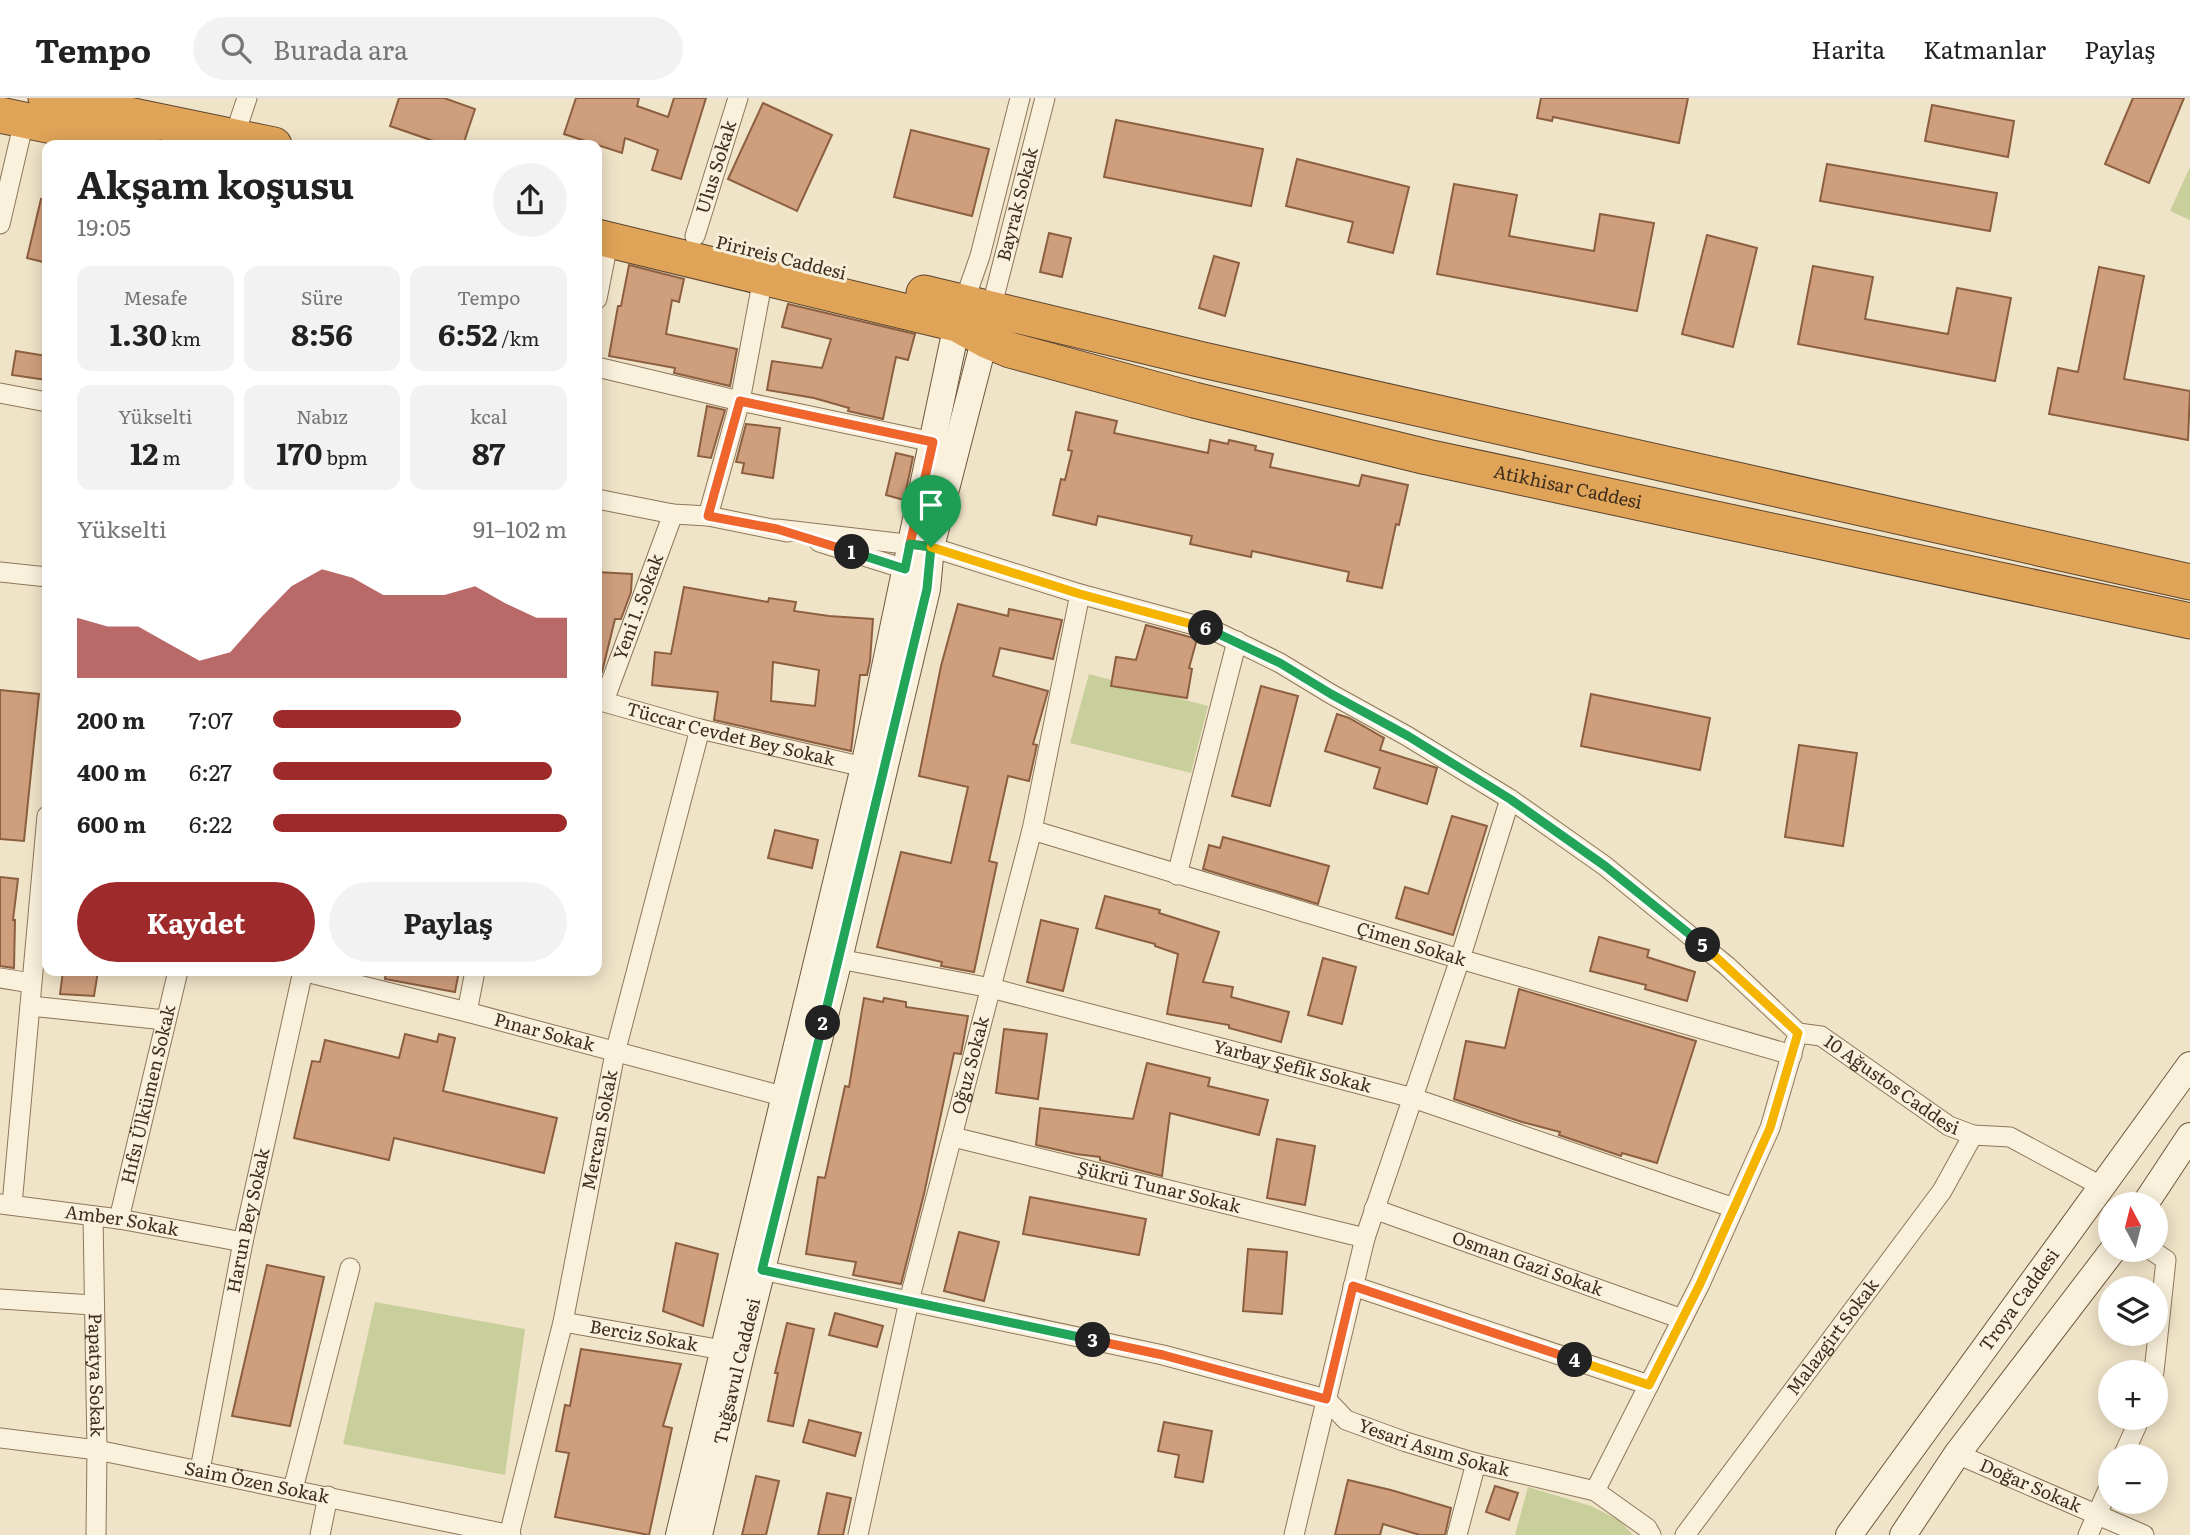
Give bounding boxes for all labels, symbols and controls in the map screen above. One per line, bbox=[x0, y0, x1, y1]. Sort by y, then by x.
search box bbox=[193, 17, 683, 80]
text: Tempo bbox=[35, 24, 151, 73]
icon: search bbox=[217, 29, 255, 67]
text: Burada ara bbox=[273, 29, 408, 68]
text: Harita bbox=[1811, 31, 1885, 66]
text: Katmanlar bbox=[1923, 31, 2046, 66]
text: Paylaş bbox=[2084, 31, 2155, 66]
street label: Ulus Sokak bbox=[688, 116, 742, 217]
street label: Bayrak Sokak bbox=[989, 143, 1044, 264]
text: Akşam koşusu bbox=[77, 154, 354, 211]
button: share bbox=[493, 163, 567, 237]
text: 19:05 bbox=[77, 209, 131, 243]
street label: Pirireis Caddesi bbox=[713, 227, 849, 286]
text: Mesafe bbox=[123, 283, 187, 311]
text: Süre bbox=[301, 283, 343, 311]
text: Tempo bbox=[457, 283, 520, 311]
text: 1.30 bbox=[110, 311, 167, 355]
text: 8:56 bbox=[291, 311, 353, 355]
text: 6:52 bbox=[438, 311, 498, 355]
text: km bbox=[167, 324, 201, 352]
text: /km bbox=[498, 324, 539, 352]
text: Yükselti bbox=[118, 402, 192, 430]
text: Nabız bbox=[296, 402, 348, 430]
text: kcal bbox=[470, 402, 507, 430]
text: 12 bbox=[130, 430, 158, 474]
text: 170 bbox=[276, 430, 323, 474]
text: 87 bbox=[472, 430, 505, 474]
text: m bbox=[158, 443, 181, 471]
text: bpm bbox=[323, 443, 368, 471]
street label: Atikhisar Caddesi bbox=[1491, 457, 1645, 515]
pin bbox=[901, 475, 961, 547]
icon: arrive bbox=[912, 486, 950, 524]
text: Yükselti bbox=[77, 511, 167, 545]
text: 91–102 m bbox=[473, 511, 567, 545]
pin: 1 bbox=[834, 534, 870, 570]
text: 1 bbox=[848, 537, 855, 565]
street label: Yeni 1. Sokak bbox=[605, 549, 670, 664]
pin: 6 bbox=[1188, 610, 1224, 646]
text: 6 bbox=[1200, 613, 1211, 641]
street label: Tüccar Cevdet Bey Sokak bbox=[623, 694, 839, 772]
text: 200 m bbox=[77, 702, 145, 736]
text: 7:07 bbox=[189, 702, 233, 736]
text: 400 m bbox=[77, 754, 147, 788]
text: 6:27 bbox=[189, 754, 232, 788]
text: 600 m bbox=[77, 806, 146, 840]
text: 6:22 bbox=[189, 806, 232, 840]
button: Kaydet bbox=[77, 882, 315, 962]
button: Paylaş bbox=[329, 882, 567, 962]
street label: Çimen Sokak bbox=[1353, 914, 1471, 972]
pin: 5 bbox=[1686, 928, 1720, 962]
text: 5 bbox=[1697, 930, 1708, 958]
street label: Hıfsı Ülkümen Sokak bbox=[113, 1001, 182, 1186]
street label: Pınar Sokak bbox=[491, 1005, 599, 1058]
pin: 2 bbox=[806, 1006, 840, 1040]
text: 2 bbox=[817, 1008, 828, 1036]
street label: Oğuz Sokak bbox=[943, 1012, 995, 1117]
street label: 10 Ağustos Caddesi bbox=[1819, 1027, 1963, 1141]
street label: Yarbay Şefik Sokak bbox=[1210, 1031, 1376, 1099]
street label: Mercan Sokak bbox=[574, 1067, 624, 1192]
street label: Harun Bey Sokak bbox=[219, 1144, 276, 1295]
street label: Şükrü Tunar Sokak bbox=[1075, 1153, 1245, 1219]
north arrow bbox=[2098, 1192, 2168, 1262]
map controls bbox=[2098, 1192, 2168, 1514]
street label: Amber Sokak bbox=[64, 1197, 182, 1242]
street label: Osman Gazi Sokak bbox=[1449, 1223, 1608, 1302]
street label: Troya Caddesi bbox=[1971, 1242, 2065, 1357]
street label: Malazgirt Sokak bbox=[1779, 1271, 1885, 1400]
button: layers bbox=[2098, 1276, 2168, 1346]
street label: Tuğsavul Caddesi bbox=[705, 1295, 766, 1447]
street label: Berciz Sokak bbox=[588, 1312, 701, 1358]
street label: Papatya Sokak bbox=[83, 1313, 112, 1438]
pin: 3 bbox=[1076, 1322, 1110, 1358]
text: 3 bbox=[1087, 1325, 1098, 1353]
pin: 4 bbox=[1558, 1342, 1592, 1378]
text: 4 bbox=[1569, 1345, 1580, 1373]
button: + bbox=[2098, 1360, 2168, 1430]
street label: Yesari Asım Sokak bbox=[1355, 1411, 1513, 1483]
button: − bbox=[2098, 1444, 2168, 1514]
street label: Doğar Sokak bbox=[1976, 1450, 2087, 1519]
street label: Saim Özen Sokak bbox=[182, 1453, 333, 1510]

